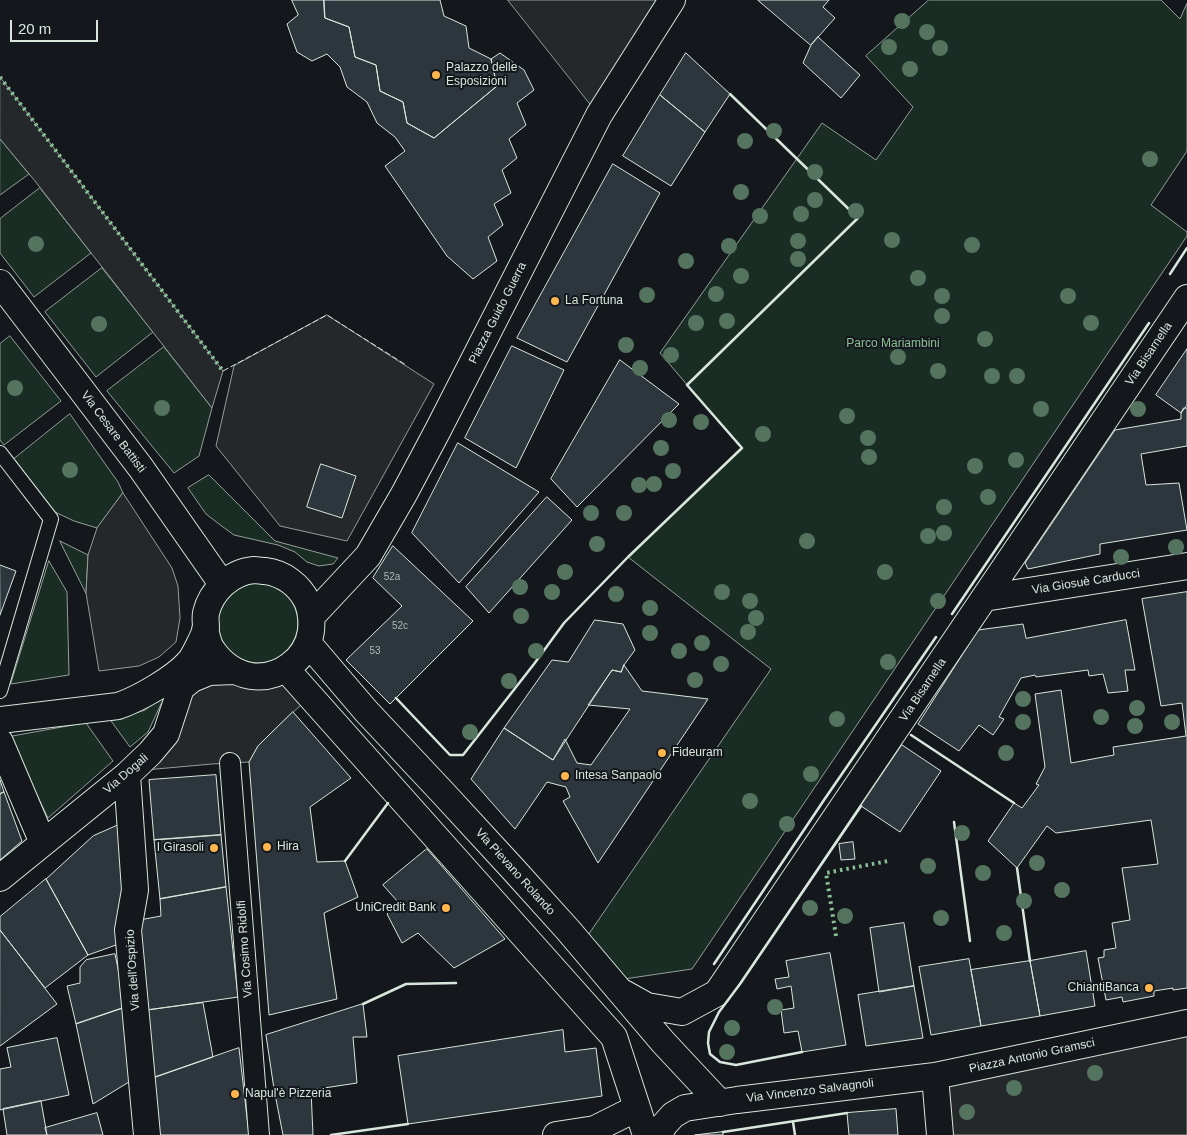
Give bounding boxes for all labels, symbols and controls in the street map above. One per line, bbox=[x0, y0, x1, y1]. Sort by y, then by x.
scale bar bbox=[12, 10, 100, 42]
text: 20 m bbox=[18, 20, 51, 37]
place label: Palazzo delle Esposizioni bbox=[446, 61, 517, 89]
marker: Palazzo delle Esposizioni bbox=[430, 69, 442, 81]
street label: Piazza Guido Guerra bbox=[466, 260, 530, 366]
place label: La Fortuna bbox=[565, 294, 623, 308]
marker: La Fortuna bbox=[549, 295, 561, 307]
street label: Via Bisarnella bbox=[1123, 320, 1175, 388]
park label: Parco Mariambini bbox=[846, 337, 940, 351]
street label: Via Cesare Battisti bbox=[78, 388, 148, 476]
street label: Via Giosuè Carducci bbox=[1031, 566, 1141, 598]
house number: 52a bbox=[384, 571, 400, 583]
house number: 52c bbox=[392, 620, 408, 632]
house number: 53 bbox=[369, 645, 381, 657]
street label: Via Bisarnella bbox=[897, 656, 949, 724]
place label: Fideuram bbox=[672, 746, 723, 760]
marker: Fideuram bbox=[656, 747, 668, 759]
street label: Via Dogali bbox=[101, 751, 151, 797]
place label: Intesa Sanpaolo bbox=[575, 769, 662, 783]
marker: Intesa Sanpaolo bbox=[559, 770, 571, 782]
street label: Via Pievano Rolando bbox=[472, 826, 558, 918]
place label: Hira bbox=[277, 840, 299, 854]
place label: I Girasoli bbox=[157, 841, 204, 855]
marker: Hira bbox=[261, 841, 273, 853]
marker: I Girasoli bbox=[208, 842, 220, 854]
street label: Via Cosimo Ridolfi bbox=[234, 900, 256, 998]
place label: UniCredit Bank bbox=[355, 901, 436, 915]
marker: UniCredit Bank bbox=[440, 902, 452, 914]
street label: Via dell'Ospizio bbox=[123, 929, 143, 1011]
place label: ChiantiBanca bbox=[1068, 981, 1139, 995]
marker: ChiantiBanca bbox=[1143, 982, 1155, 994]
street label: Piazza Antonio Gramsci bbox=[968, 1036, 1096, 1076]
street label: Via Vincenzo Salvagnoli bbox=[745, 1076, 875, 1106]
place label: Napul'è Pizzeria bbox=[245, 1087, 331, 1101]
marker: Napul'è Pizzeria bbox=[229, 1088, 241, 1100]

